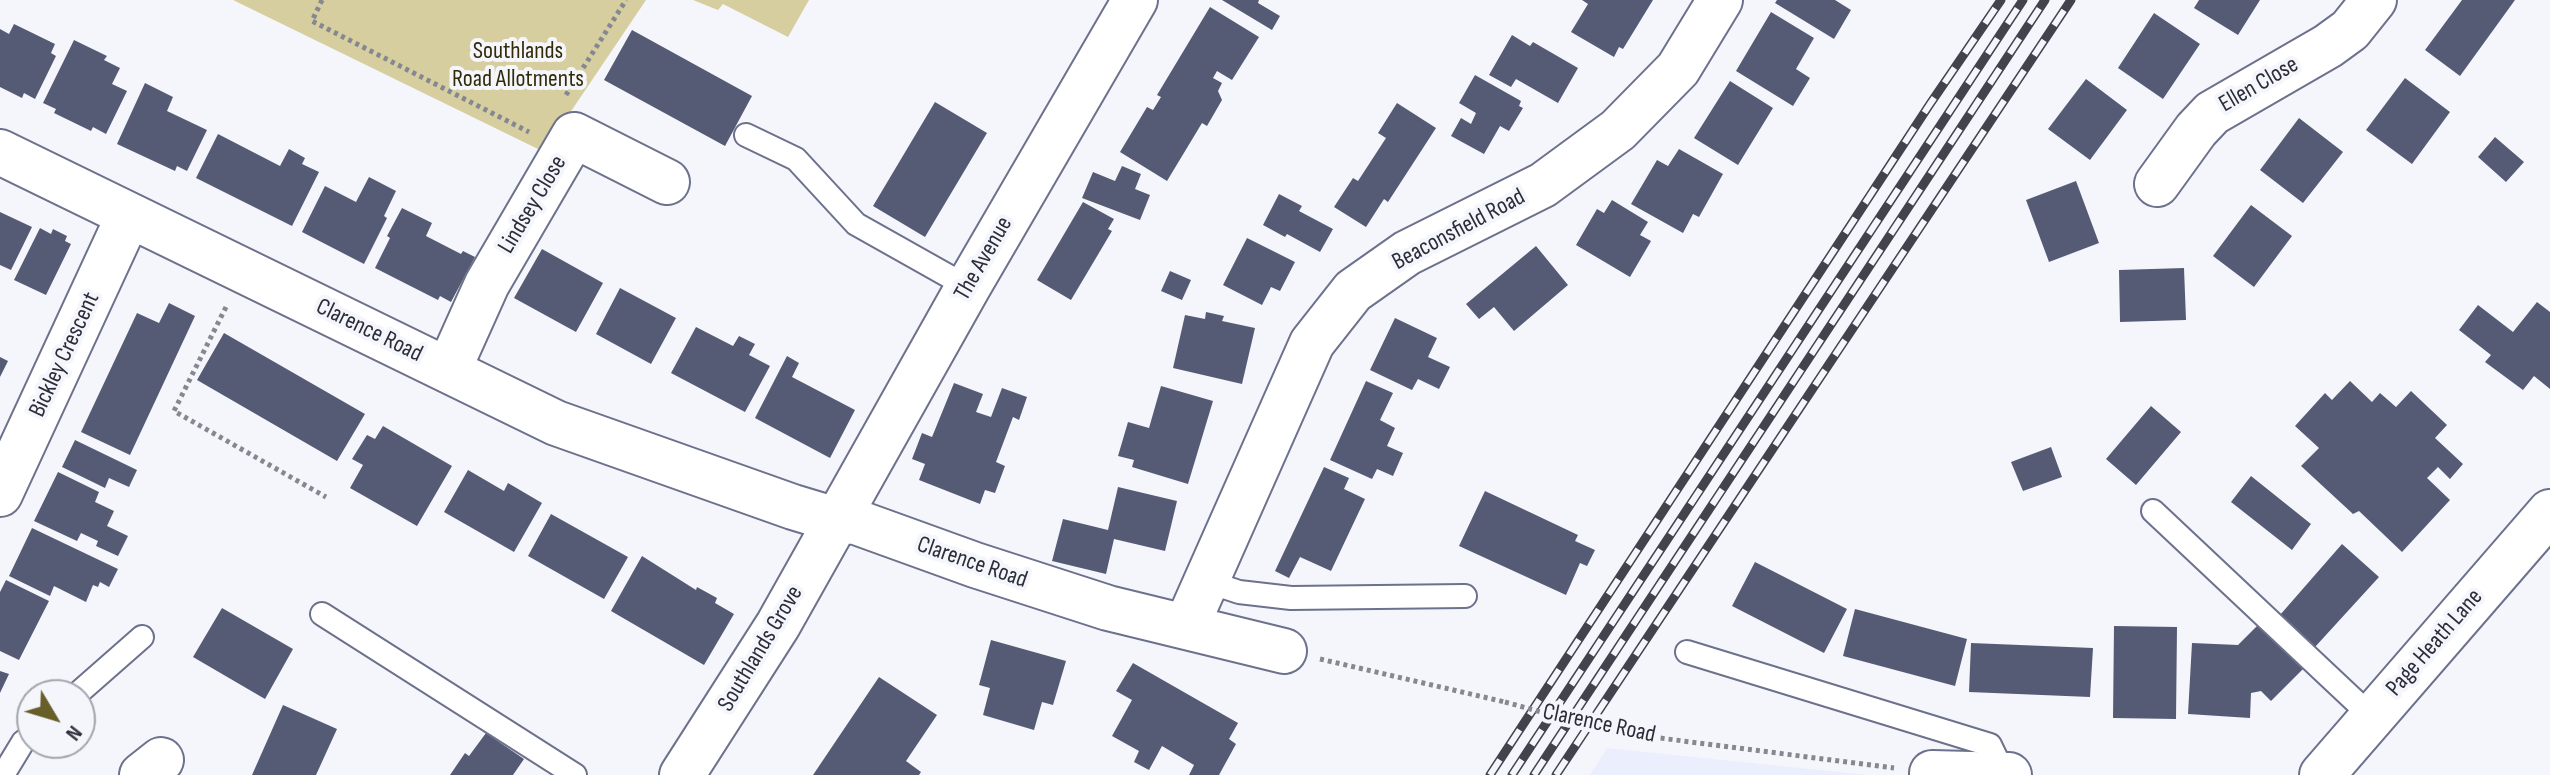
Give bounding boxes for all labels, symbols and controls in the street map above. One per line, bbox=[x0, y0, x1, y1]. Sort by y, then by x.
park label: Southlands Road Allotments bbox=[452, 38, 584, 94]
street label: Ellen Close bbox=[2214, 51, 2304, 119]
street label: Lindsey Close bbox=[493, 151, 573, 259]
street label: Beaconsfield Road bbox=[1388, 183, 1530, 277]
street label: The Avenue bbox=[949, 212, 1019, 306]
street label: Bickley Crescent bbox=[24, 288, 106, 422]
street label: Clarence Road bbox=[311, 293, 427, 369]
street label: Clarence Road bbox=[913, 531, 1031, 595]
street label: Southlands Grove bbox=[712, 581, 810, 717]
street label: Page Heath Lane bbox=[2381, 584, 2489, 702]
north arrow bbox=[16, 679, 96, 759]
street label: Clarence Road bbox=[1540, 698, 1658, 750]
text: N bbox=[59, 720, 88, 746]

